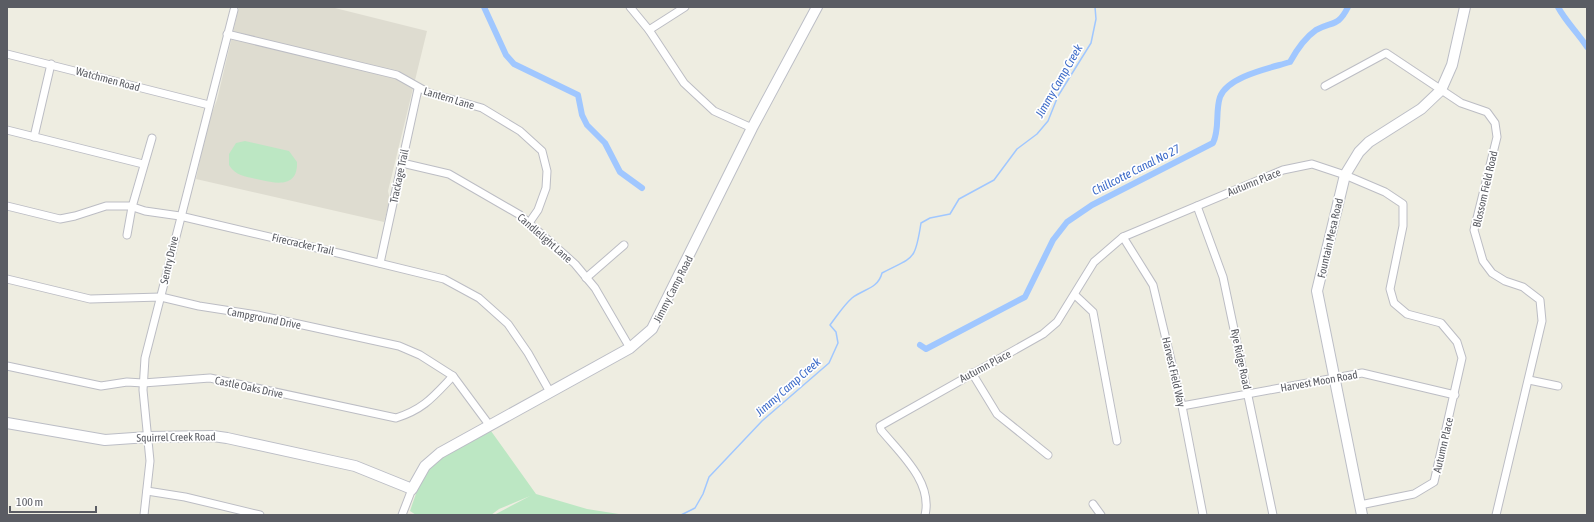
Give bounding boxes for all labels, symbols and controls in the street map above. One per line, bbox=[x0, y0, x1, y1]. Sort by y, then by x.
water label: Jimmy Camp Creek bbox=[1032, 41, 1086, 121]
street label: Watchmen Road bbox=[75, 65, 141, 93]
street label: Lantern Lane bbox=[422, 85, 476, 111]
water label: Chillcotte Canal No 27 bbox=[1090, 142, 1183, 198]
street label: Trackage Trail bbox=[387, 148, 411, 204]
street label: Blossom Field Road bbox=[1470, 150, 1500, 228]
street label: Autumn Place bbox=[1226, 166, 1282, 198]
street label: Fountain Mesa Road bbox=[1315, 197, 1345, 279]
street label: Candlelight Lane bbox=[515, 211, 575, 265]
street label: Firecracker Trail bbox=[271, 231, 335, 257]
street label: Sentry Drive bbox=[158, 235, 180, 285]
street label: Jimmy Camp Road bbox=[651, 253, 695, 325]
street label: Campground Drive bbox=[226, 305, 302, 331]
street label: Rye Ridge Road bbox=[1229, 328, 1253, 390]
street label: Harvest Field Way bbox=[1160, 336, 1188, 409]
street label: Autumn Place bbox=[957, 347, 1013, 385]
water label: Jimmy Camp Creek bbox=[752, 354, 824, 420]
street label: Harvest Moon Road bbox=[1279, 368, 1359, 394]
street label: Castle Oaks Drive bbox=[214, 374, 284, 400]
street label: Autumn Place bbox=[1431, 416, 1455, 474]
street label: Squirrel Creek Road bbox=[136, 430, 216, 444]
scale bar bbox=[10, 488, 96, 514]
text: 100 m bbox=[16, 495, 43, 509]

